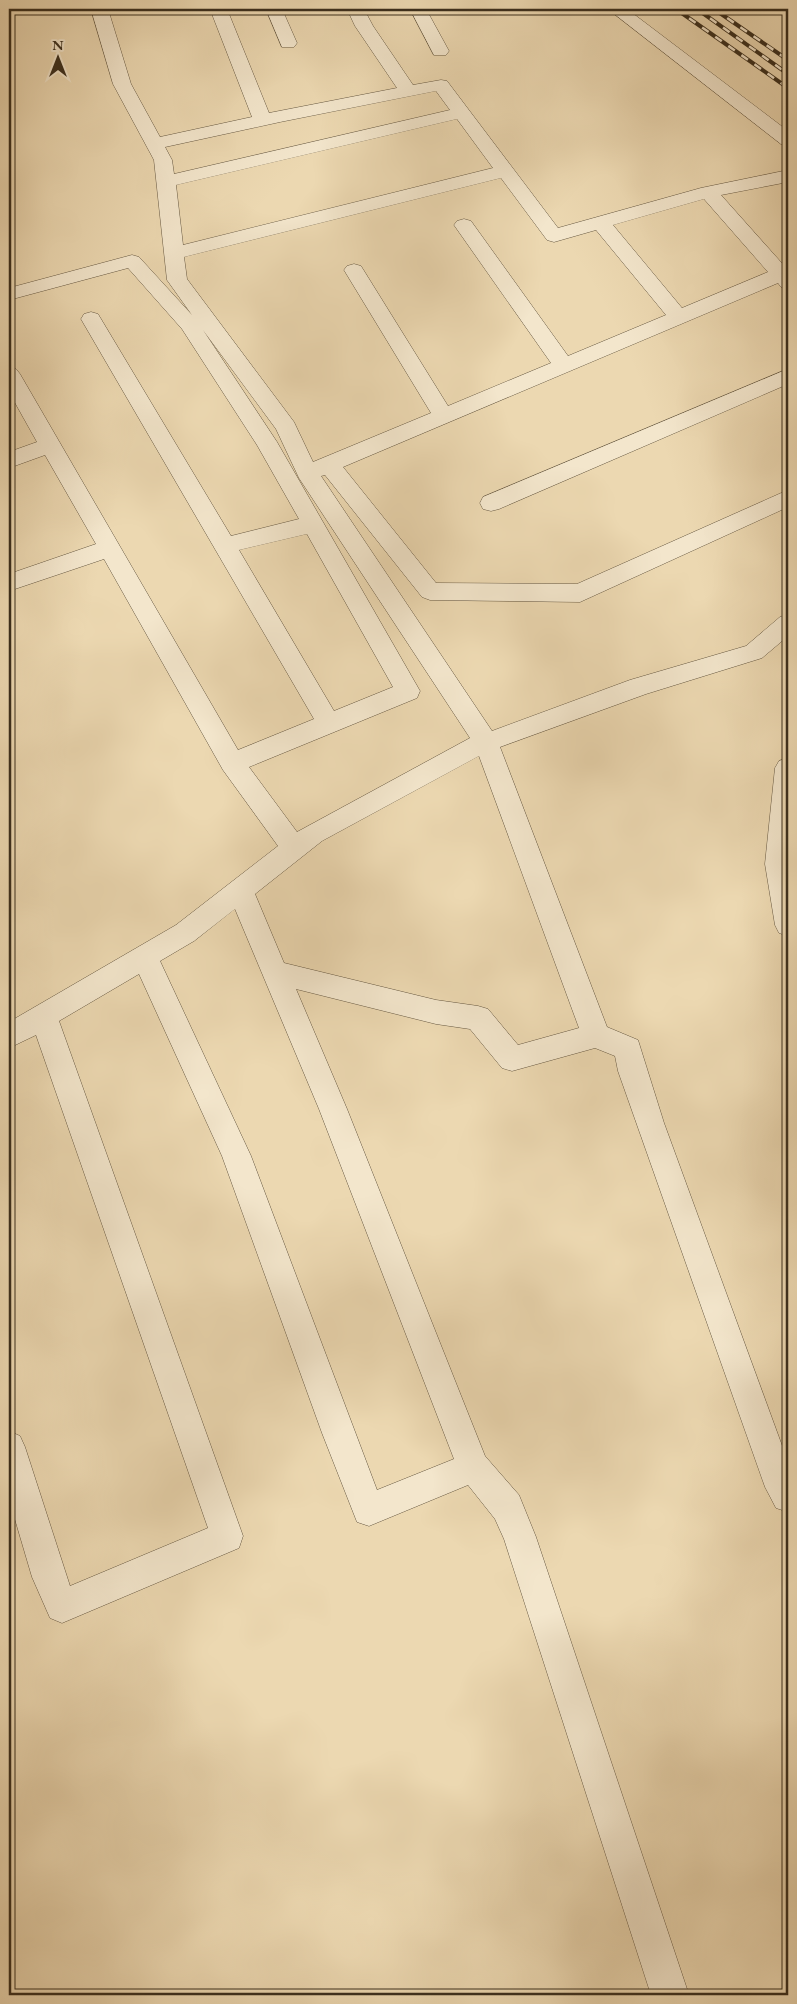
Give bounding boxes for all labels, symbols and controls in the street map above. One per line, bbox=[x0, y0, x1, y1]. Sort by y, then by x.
north arrow bbox=[32, 32, 82, 82]
text: N bbox=[52, 36, 64, 54]

